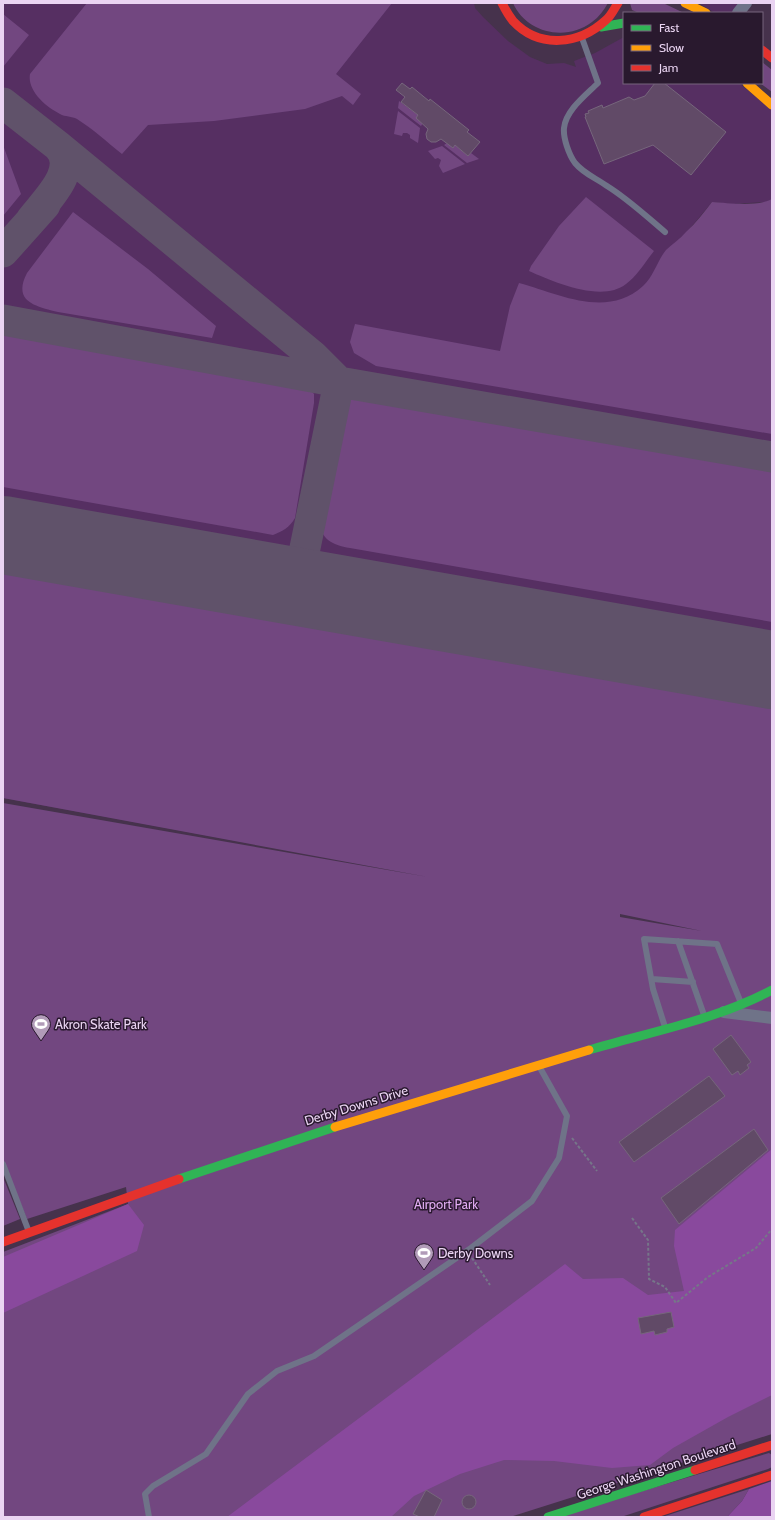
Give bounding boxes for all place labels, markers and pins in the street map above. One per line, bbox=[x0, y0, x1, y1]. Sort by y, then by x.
sports icon: Akron Skate Park bbox=[30, 1013, 52, 1041]
place label: Akron Skate Park bbox=[55, 1016, 147, 1032]
sports icon: Derby Downs bbox=[413, 1242, 435, 1270]
place label: Derby Downs bbox=[438, 1245, 514, 1261]

